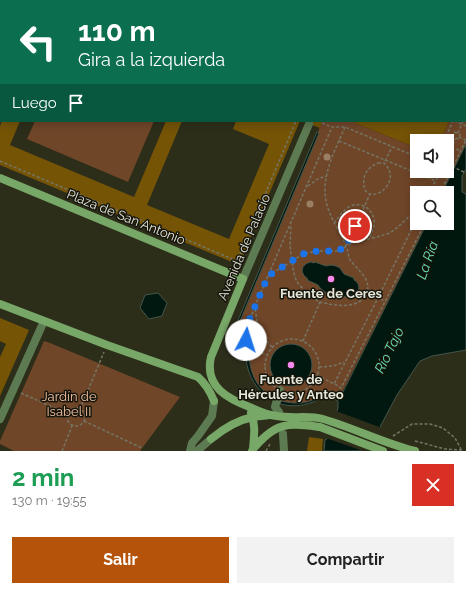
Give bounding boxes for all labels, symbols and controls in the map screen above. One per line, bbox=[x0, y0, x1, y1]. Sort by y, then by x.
text: 110 m bbox=[78, 15, 156, 48]
icon: left bbox=[12, 16, 64, 68]
text: Gira a la izquierda bbox=[78, 49, 225, 70]
icon: arrive bbox=[65, 92, 87, 114]
text: Luego bbox=[12, 94, 57, 112]
map controls bbox=[410, 134, 454, 230]
button: sound bbox=[410, 134, 454, 178]
street label: Plaza de San Antonio bbox=[65, 186, 188, 248]
button: search bbox=[410, 186, 454, 230]
street label: Avenida de Palacio bbox=[215, 191, 273, 302]
pin bbox=[338, 209, 372, 243]
icon: arrive bbox=[344, 215, 366, 237]
water label: La Ría bbox=[413, 239, 441, 281]
marker: Fuente de Ceres bbox=[326, 274, 336, 284]
place label: Fuente de Ceres bbox=[280, 286, 382, 301]
position arrow bbox=[225, 319, 267, 361]
water label: Río Tajo bbox=[371, 324, 407, 376]
marker: Fuente de Hércules y Anteo bbox=[286, 360, 296, 370]
place label: Fuente de Hércules y Anteo bbox=[238, 372, 344, 402]
park label: Jardín de Isabel II bbox=[41, 389, 97, 419]
text: 2 min bbox=[12, 463, 74, 492]
button: close bbox=[412, 464, 454, 506]
text: 130 m · 19:55 bbox=[12, 493, 87, 508]
button: Salir bbox=[12, 537, 229, 583]
button: Compartir bbox=[237, 537, 454, 583]

